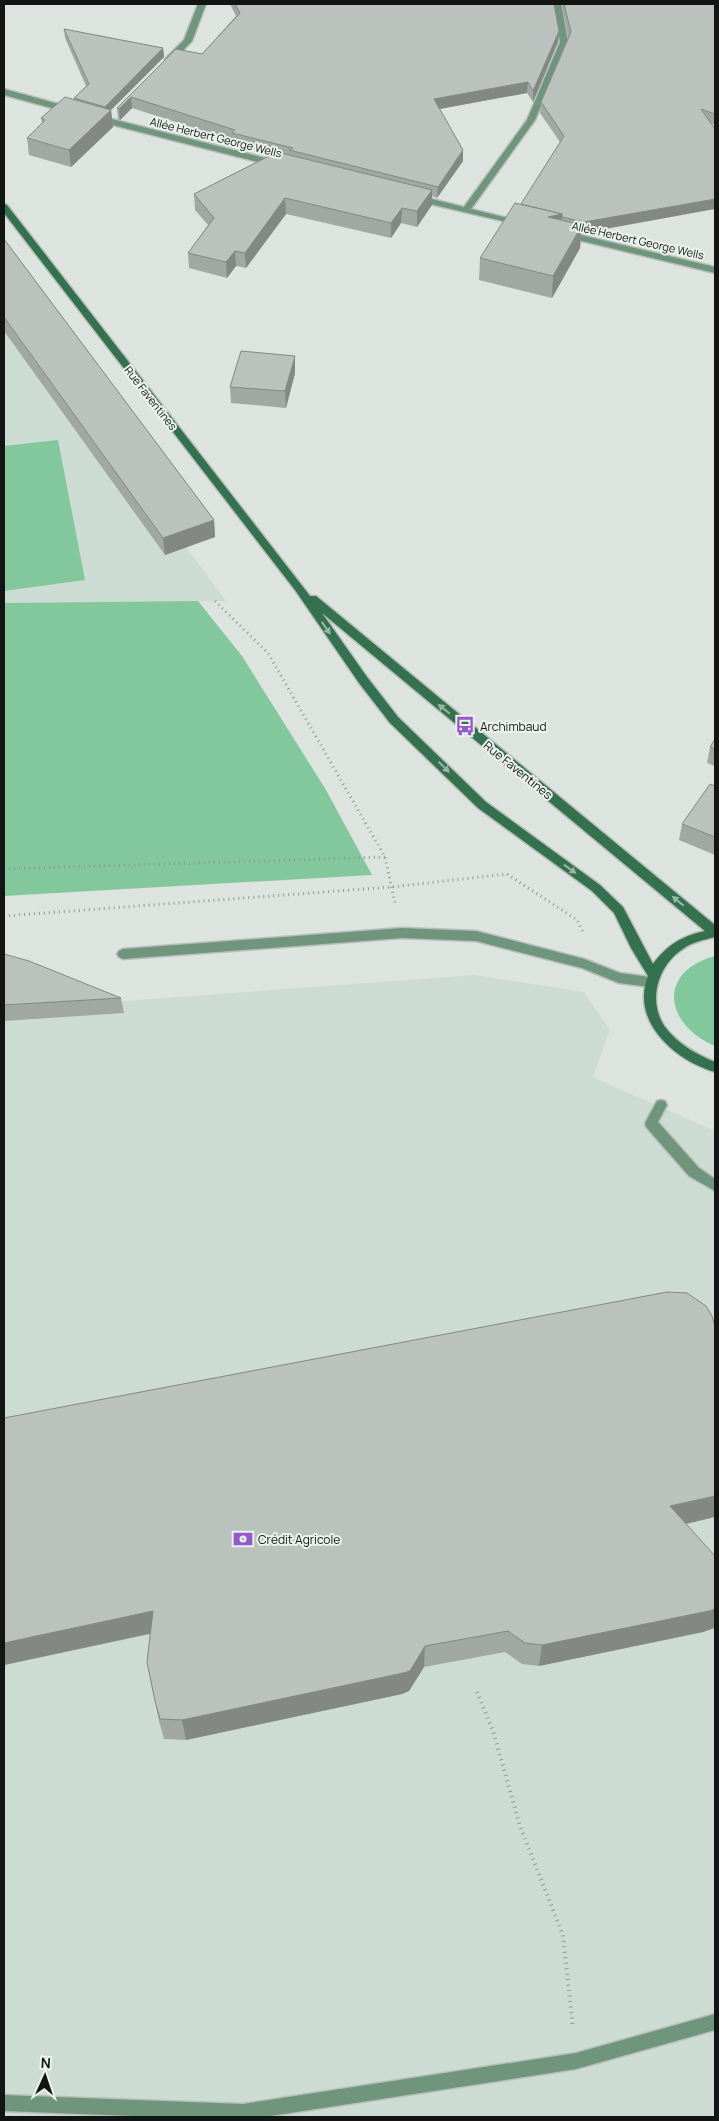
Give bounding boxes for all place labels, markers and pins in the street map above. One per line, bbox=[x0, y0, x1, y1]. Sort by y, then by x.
bus stop icon: Archimbaud bbox=[454, 715, 476, 737]
place label: Archimbaud bbox=[480, 718, 547, 735]
bank icon: Crédit Agricole bbox=[232, 1528, 254, 1550]
place label: Crédit Agricole bbox=[258, 1531, 340, 1548]

